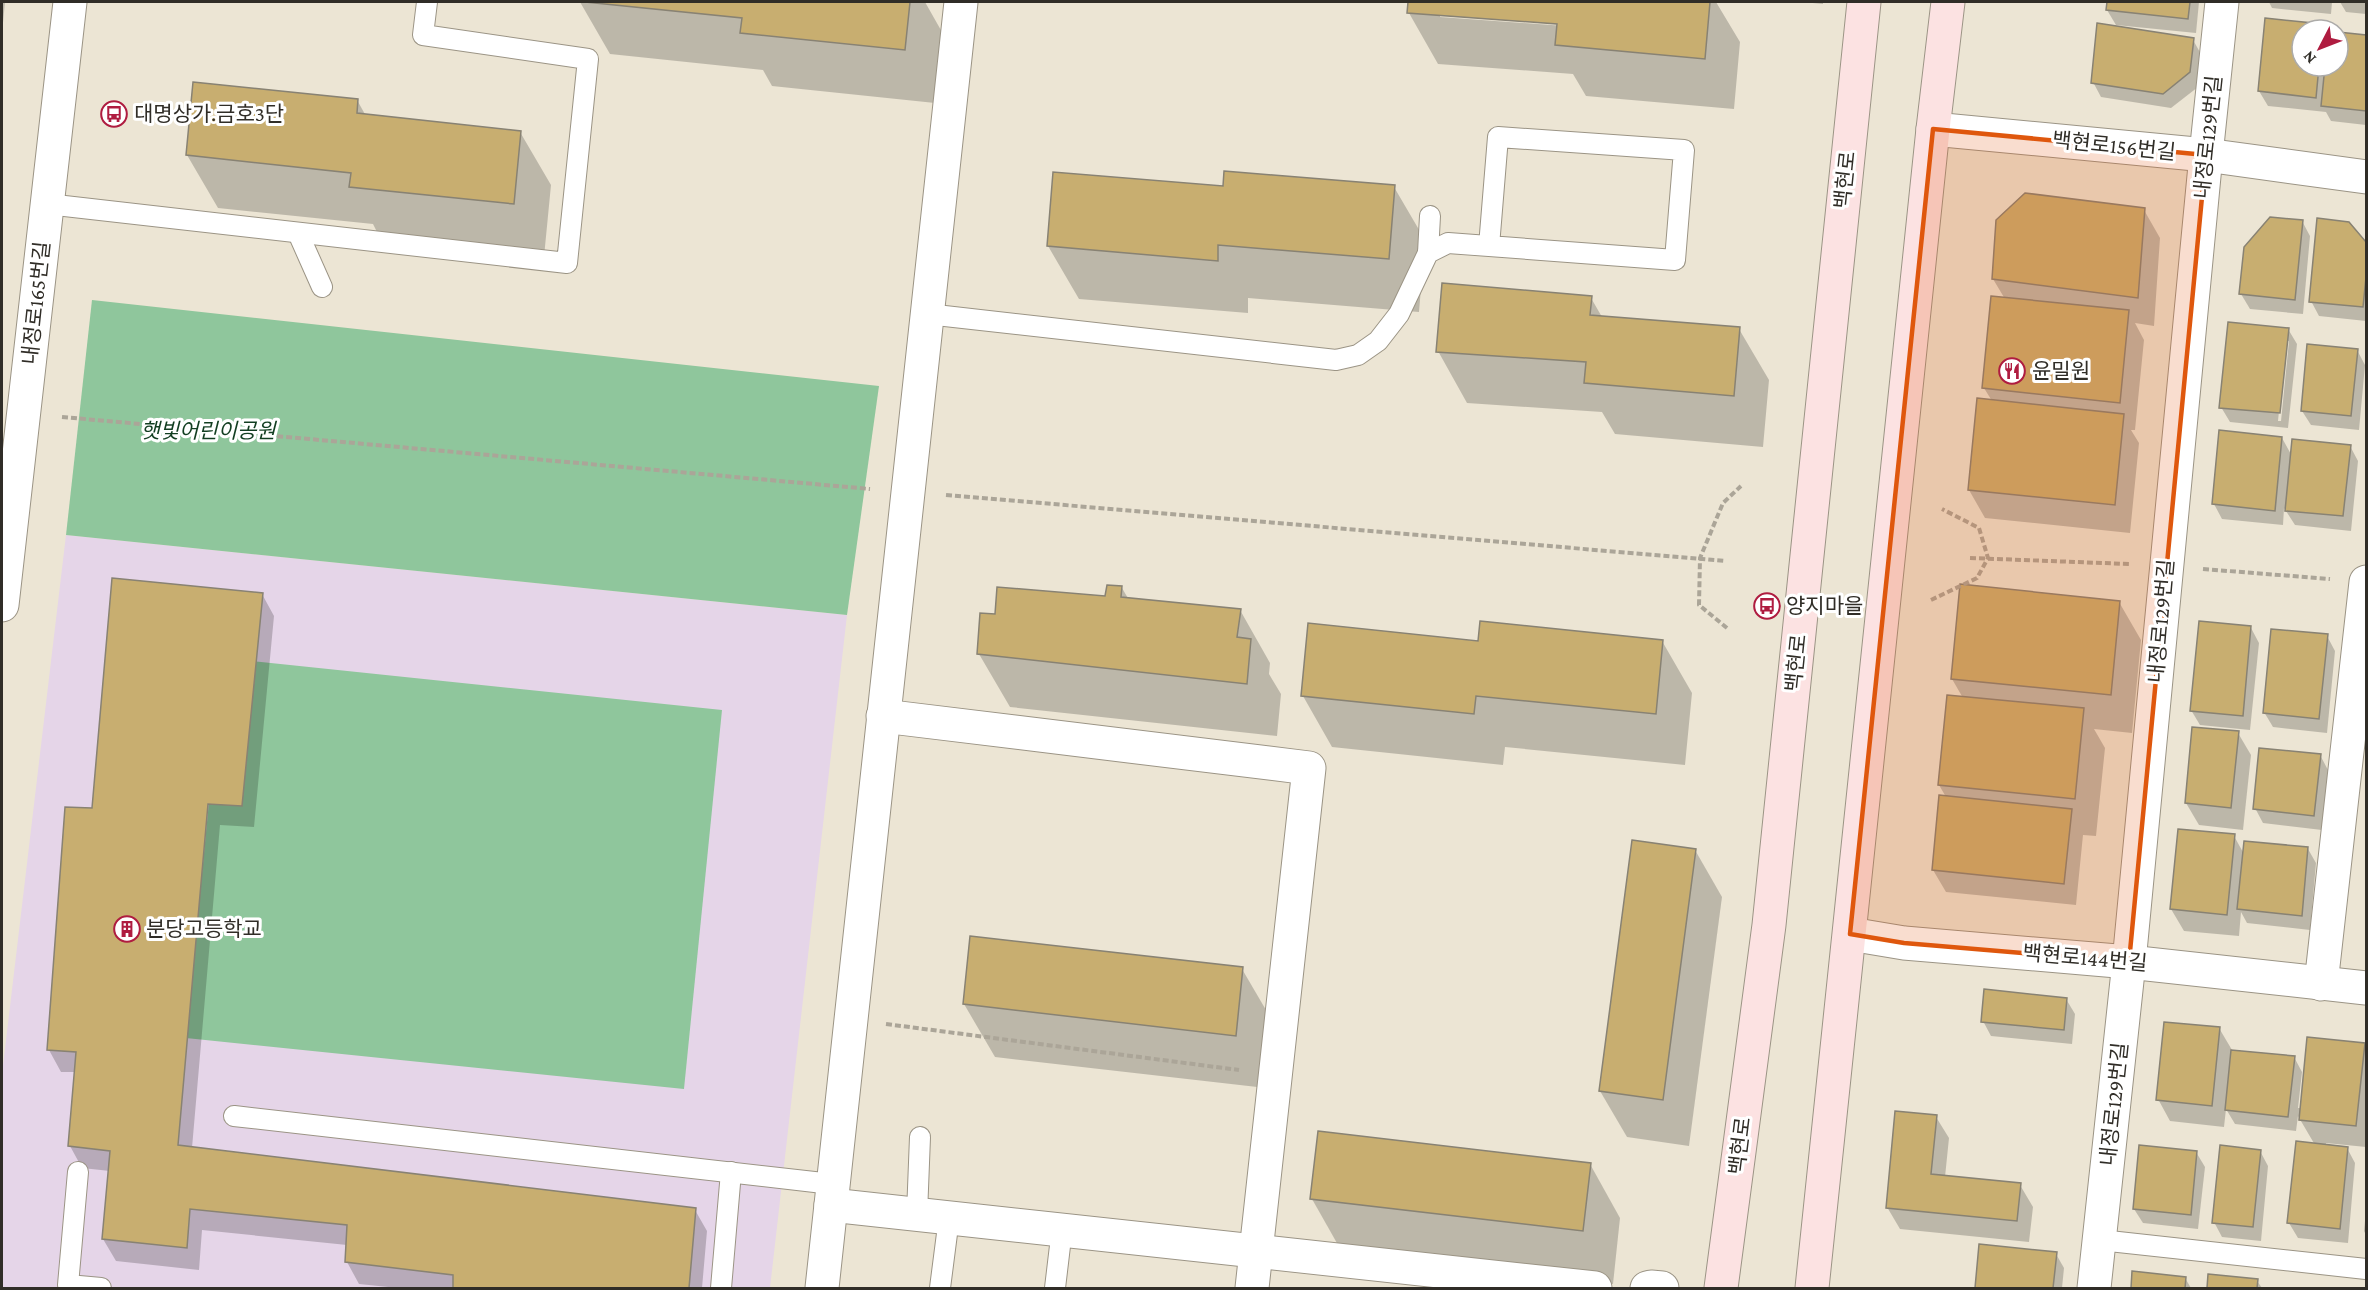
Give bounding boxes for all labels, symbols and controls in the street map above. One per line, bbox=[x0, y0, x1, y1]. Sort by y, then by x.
north arrow bbox=[2290, 18, 2350, 78]
text: N bbox=[2299, 48, 2319, 67]
street label: 내정로129번길 bbox=[2190, 74, 2226, 200]
bus stop icon: 대명상가.금호3단 bbox=[99, 99, 129, 129]
place label: 대명상가.금호3단 bbox=[134, 102, 284, 126]
street label: 백현로156번길 bbox=[2051, 128, 2177, 164]
street label: 백현로 bbox=[1830, 150, 1860, 210]
street label: 내정로165번길 bbox=[18, 240, 54, 366]
restaurant icon: 윤밀원 bbox=[1997, 356, 2027, 386]
place label: 윤밀원 bbox=[2032, 359, 2090, 383]
park label: 햇빛어린이공원 bbox=[140, 419, 277, 443]
street label: 내정로129번길 bbox=[2144, 558, 2178, 684]
bus stop icon: 양지마을 bbox=[1752, 591, 1782, 621]
place label: 양지마을 bbox=[1786, 594, 1863, 618]
street label: 백현로 bbox=[1781, 633, 1811, 693]
building icon: 분당고등학교 bbox=[112, 914, 142, 944]
place label: 분당고등학교 bbox=[146, 917, 262, 941]
street label: 백현로144번길 bbox=[2022, 941, 2148, 975]
street label: 내정로129번길 bbox=[2096, 1041, 2132, 1167]
street label: 백현로 bbox=[1725, 1116, 1755, 1176]

